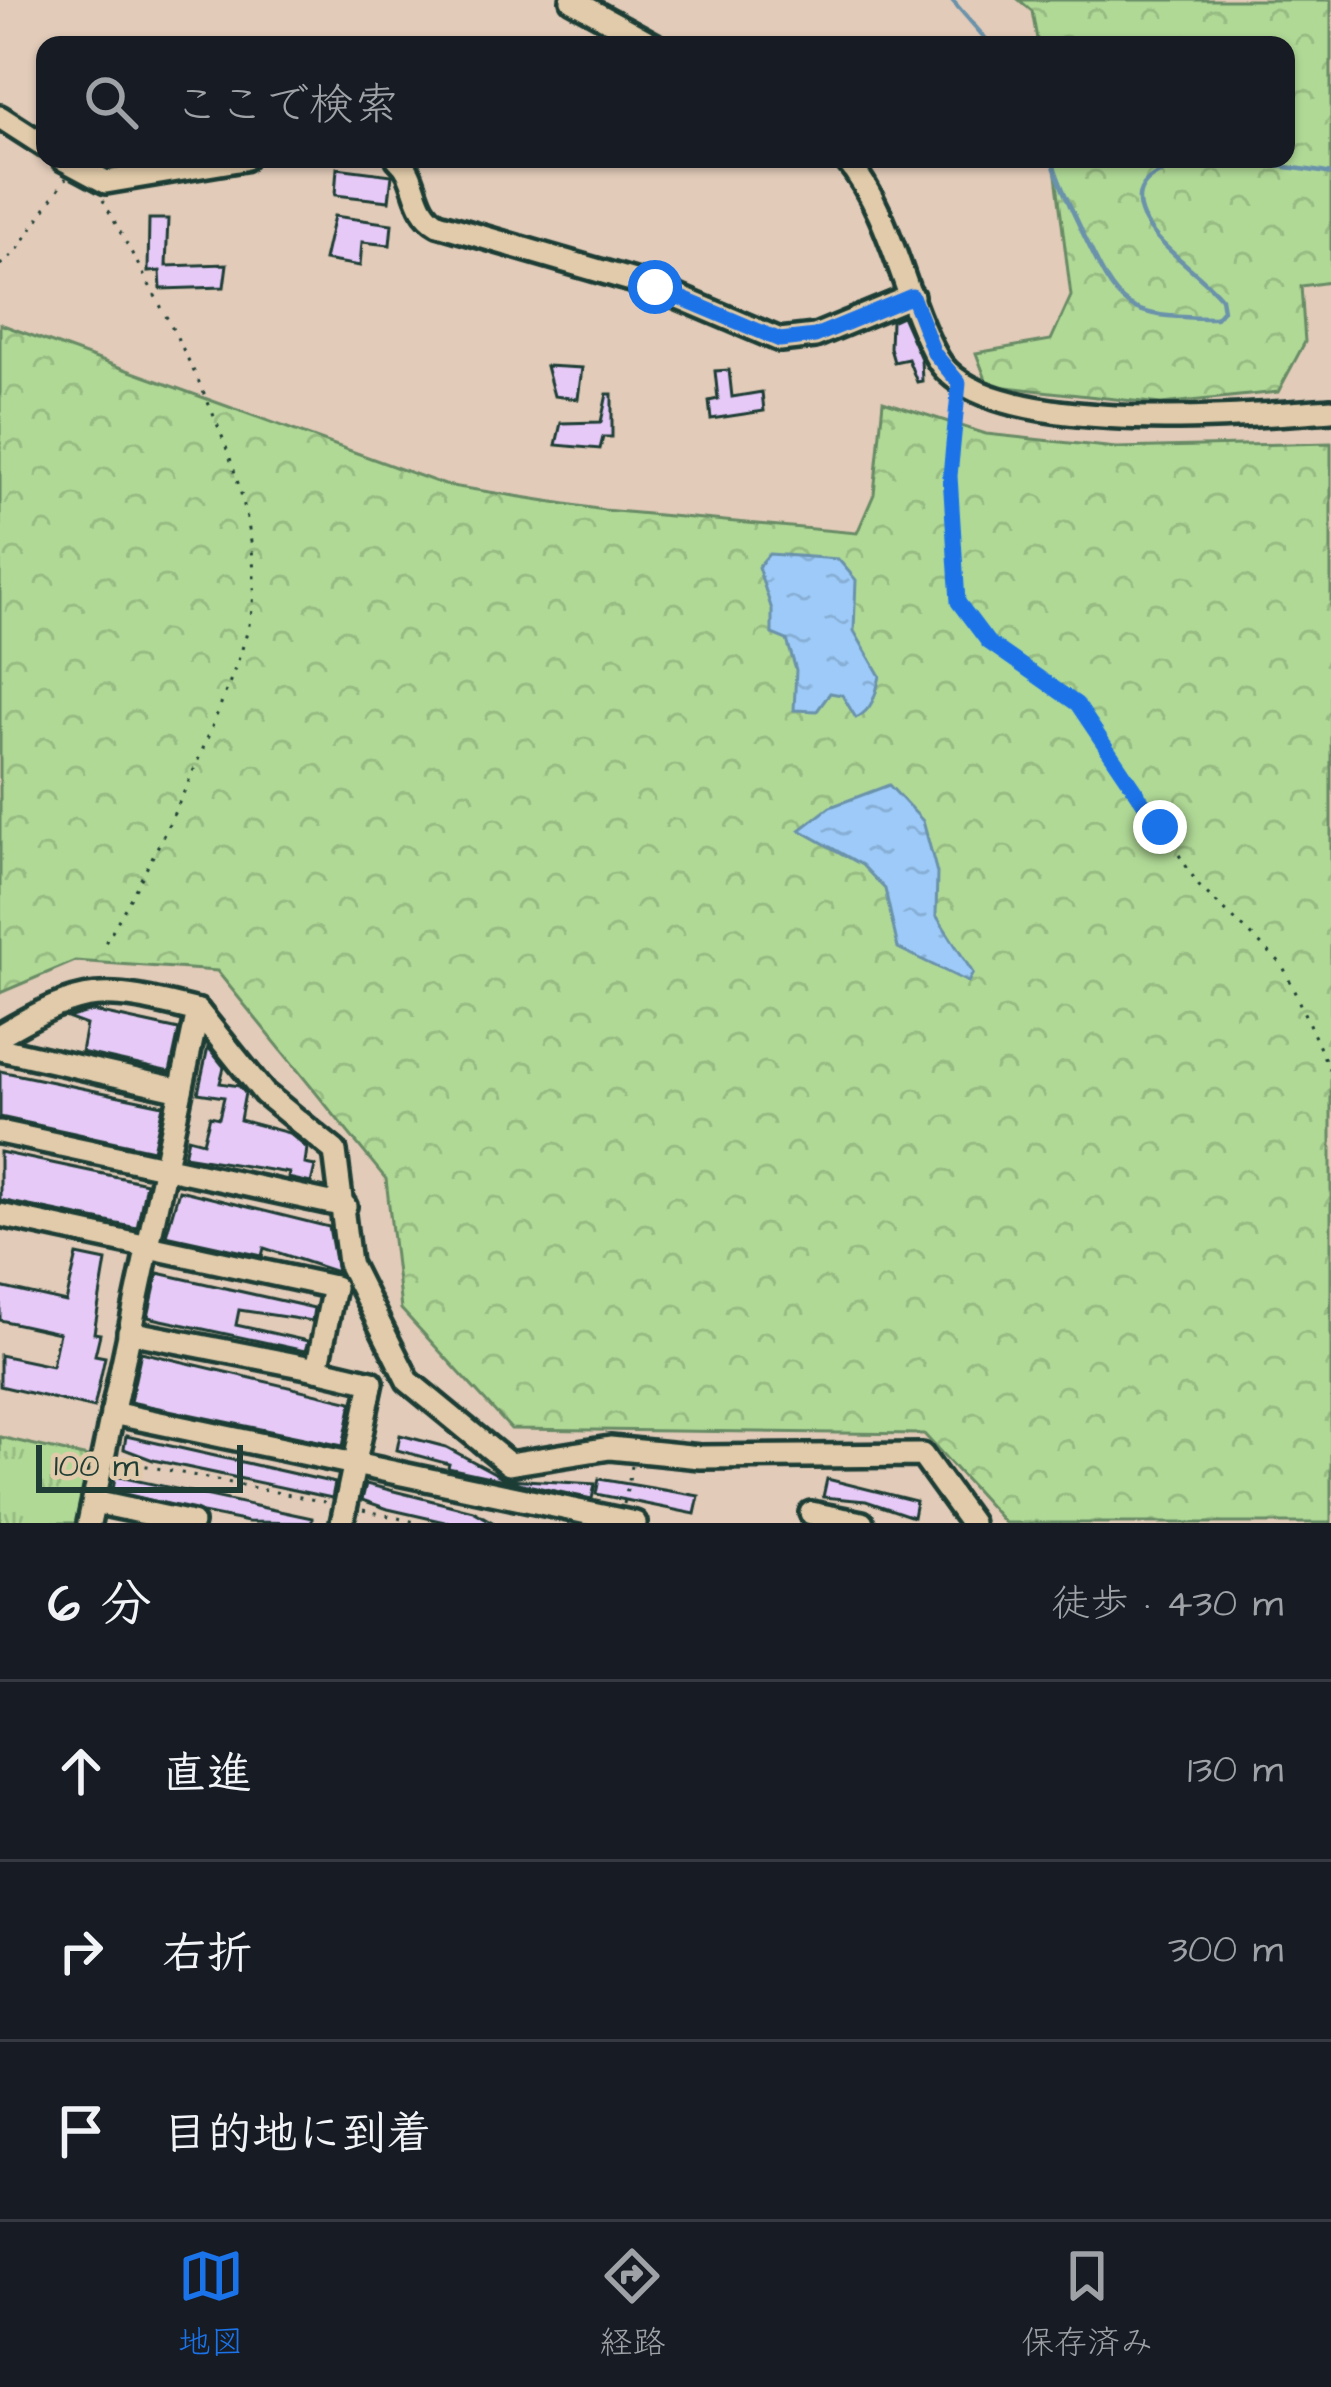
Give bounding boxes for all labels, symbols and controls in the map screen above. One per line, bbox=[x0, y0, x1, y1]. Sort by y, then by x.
search box bbox=[36, 36, 1295, 168]
icon: search bbox=[78, 69, 144, 135]
text: ここで検索 bbox=[174, 75, 399, 137]
route start bbox=[628, 260, 682, 314]
route end bbox=[1133, 800, 1187, 854]
scale bar bbox=[36, 1439, 243, 1492]
text: 100 m bbox=[54, 1443, 139, 1489]
text: 6 分 bbox=[48, 1570, 151, 1641]
text: 徒歩 · 430 m bbox=[1051, 1578, 1283, 1632]
icon: ahead bbox=[48, 1738, 114, 1804]
text: 直進 bbox=[162, 1744, 252, 1806]
text: 130 m bbox=[1188, 1744, 1283, 1798]
icon: right bbox=[48, 1918, 114, 1984]
text: 右折 bbox=[162, 1924, 252, 1986]
text: 300 m bbox=[1168, 1924, 1283, 1978]
icon: arrive bbox=[48, 2098, 114, 2164]
text: 目的地に到着 bbox=[162, 2104, 432, 2166]
tab: 地図 bbox=[178, 2243, 244, 2366]
tab: 経路 bbox=[599, 2243, 665, 2366]
tab: 保存済み bbox=[1021, 2243, 1153, 2366]

